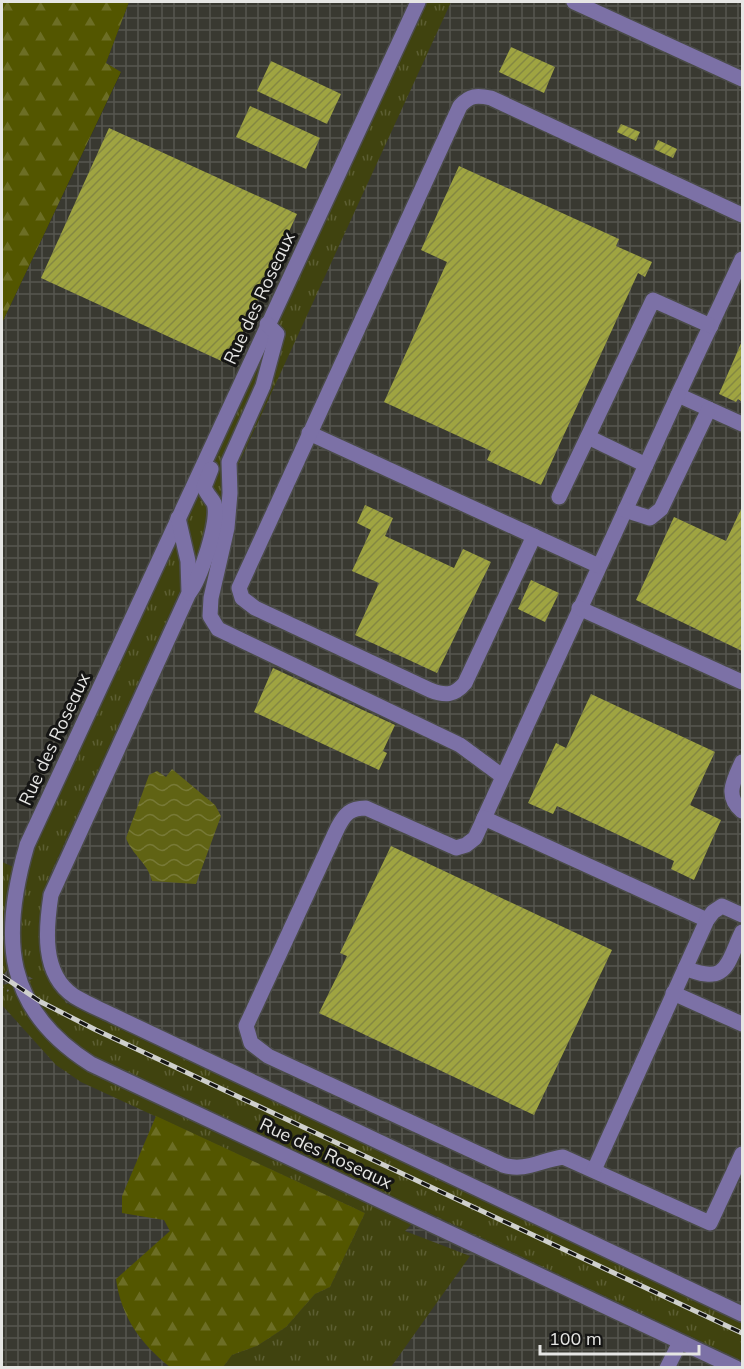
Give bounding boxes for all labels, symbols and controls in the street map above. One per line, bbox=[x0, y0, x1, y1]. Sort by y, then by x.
street label: Rue des Roseaux bbox=[218, 228, 300, 368]
street label: Rue des Roseaux bbox=[13, 669, 95, 809]
street label: Rue des Roseaux bbox=[256, 1112, 396, 1194]
scale bar bbox=[540, 1318, 699, 1356]
text: 100 m bbox=[549, 1327, 602, 1350]

